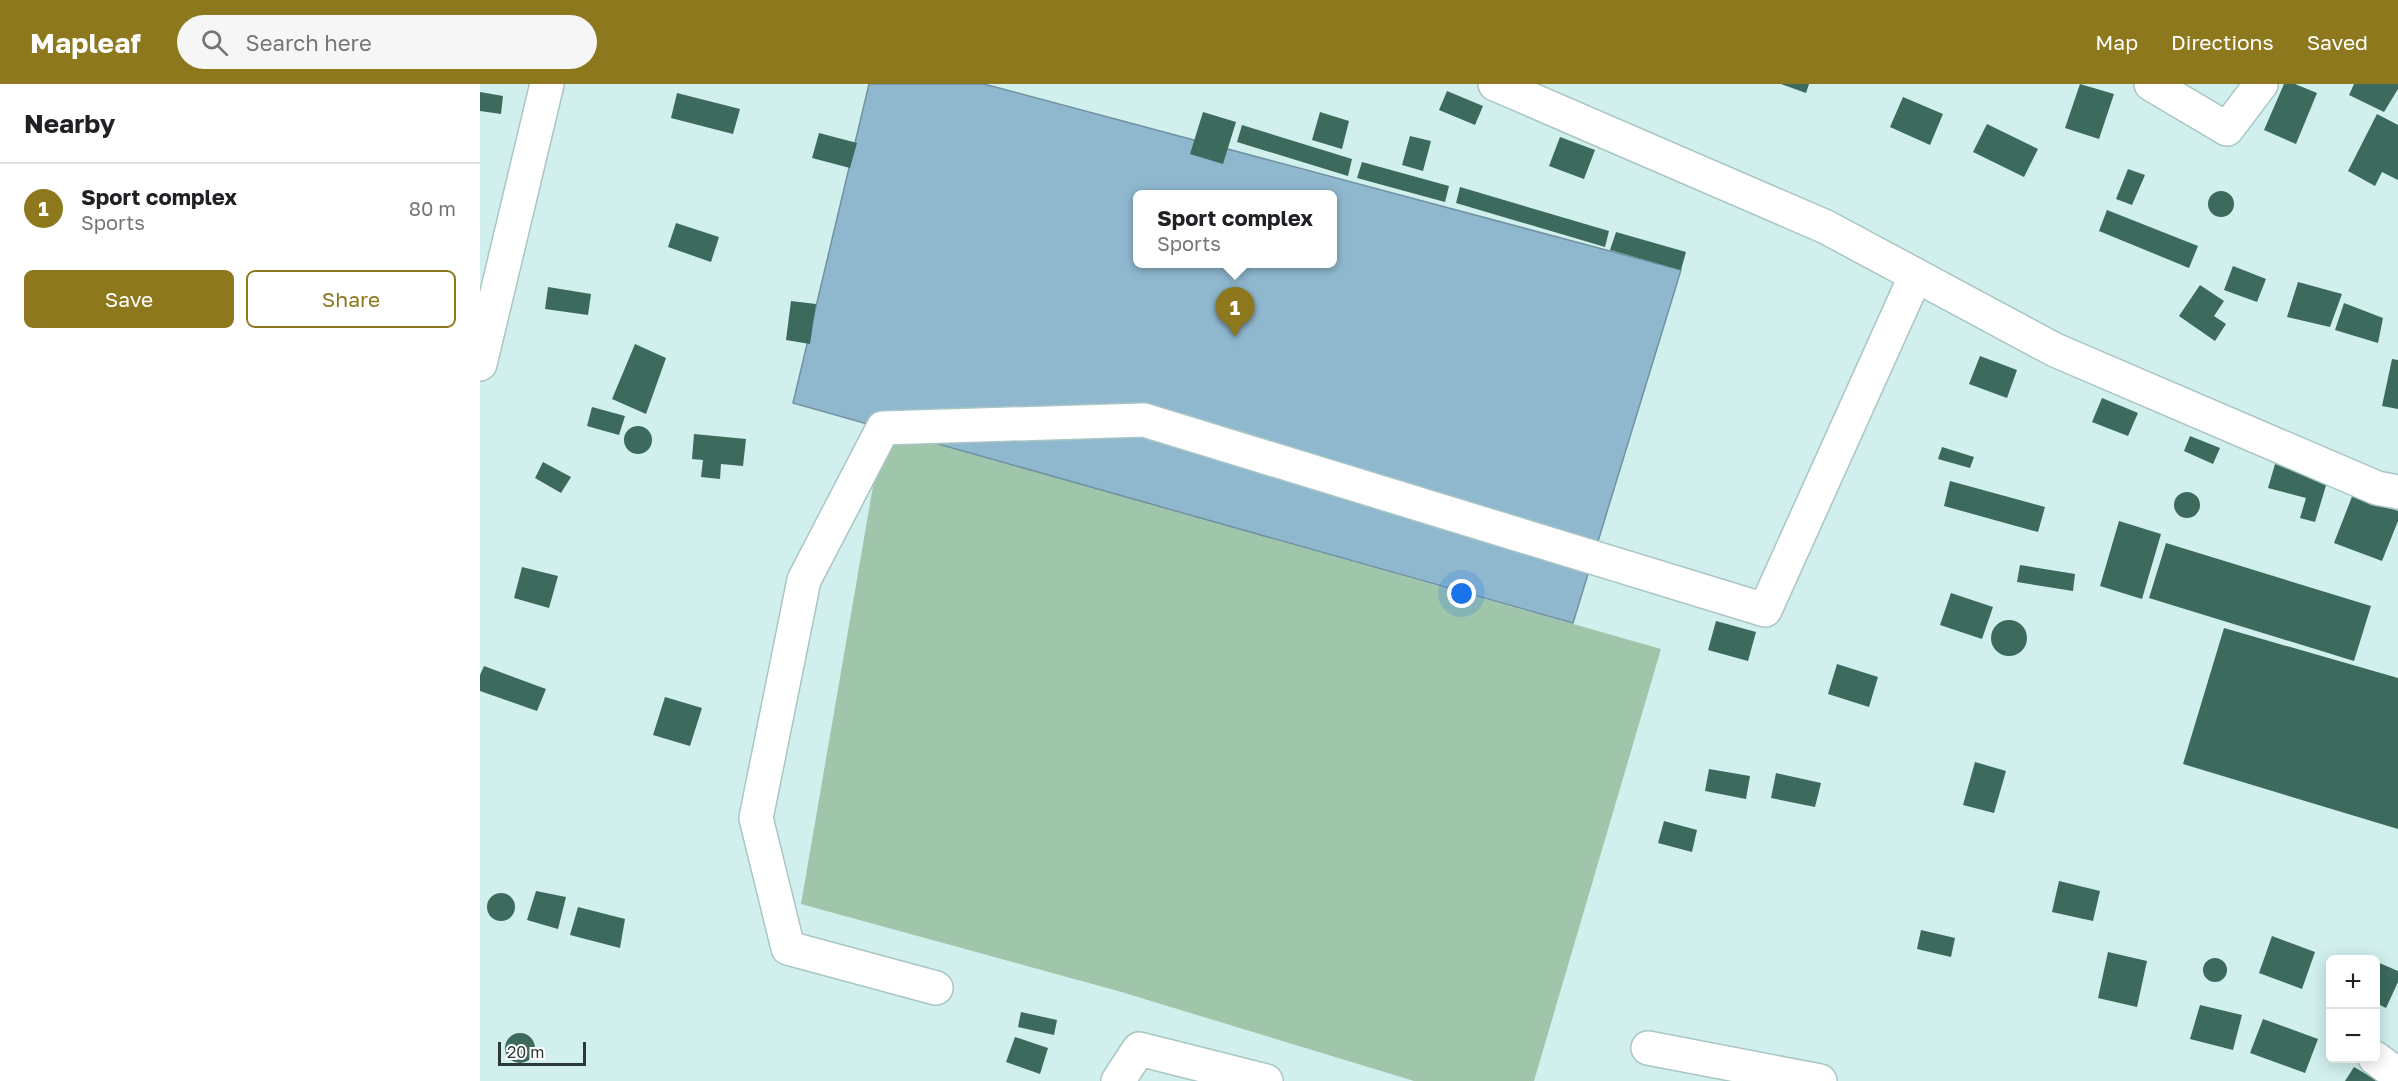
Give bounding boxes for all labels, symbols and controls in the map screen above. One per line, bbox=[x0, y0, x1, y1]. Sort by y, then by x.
search box bbox=[177, 15, 597, 69]
text: Mapleaf bbox=[30, 26, 141, 59]
icon: search bbox=[198, 26, 231, 59]
text: Search here bbox=[246, 29, 372, 56]
text: Map bbox=[2095, 29, 2138, 55]
text: Directions bbox=[2171, 29, 2274, 55]
text: Saved bbox=[2307, 29, 2368, 55]
text: Nearby bbox=[24, 108, 115, 139]
text: Sport complex bbox=[81, 183, 237, 210]
popup bbox=[1133, 190, 1337, 268]
text: 1 bbox=[38, 196, 49, 220]
text: 80 m bbox=[409, 196, 456, 220]
text: Sport complex bbox=[1157, 204, 1313, 231]
text: Sports bbox=[81, 210, 145, 234]
text: Sports bbox=[1157, 231, 1221, 255]
button: Save bbox=[24, 270, 234, 328]
button: Share bbox=[246, 270, 456, 328]
pin: 1 bbox=[1216, 288, 1254, 337]
your location bbox=[1447, 579, 1476, 608]
map controls bbox=[2326, 955, 2380, 1063]
button: + bbox=[2326, 955, 2380, 1009]
button: − bbox=[2326, 1009, 2380, 1063]
scale bar bbox=[498, 1039, 586, 1066]
text: 20 m bbox=[507, 1042, 544, 1062]

